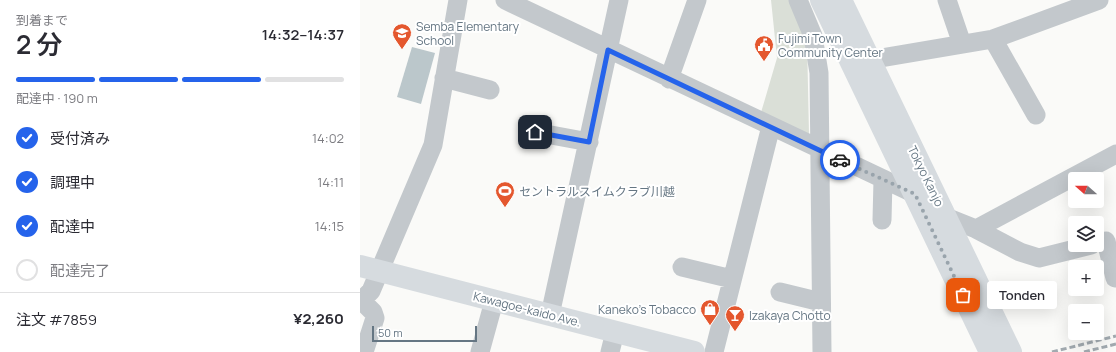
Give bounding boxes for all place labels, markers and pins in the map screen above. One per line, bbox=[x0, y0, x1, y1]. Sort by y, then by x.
place label: Semba Elementary School bbox=[416, 18, 520, 49]
school or university icon: Semba Elementary School bbox=[391, 22, 413, 50]
place label: Fujimi Town Community Center bbox=[778, 30, 884, 61]
public building icon: Fujimi Town Community Center bbox=[753, 34, 775, 62]
pin bbox=[518, 115, 552, 149]
sports icon: セントラルスイムクラブ川越 bbox=[494, 180, 516, 208]
place label: セントラルスイムクラブ川越 bbox=[519, 183, 675, 200]
pin bbox=[946, 278, 980, 312]
callout: Tonden bbox=[987, 281, 1057, 309]
shop icon: Kaneko's Tobacco bbox=[699, 298, 721, 326]
place label: Kaneko's Tobacco bbox=[598, 301, 696, 318]
bar icon: Izakaya Chotto bbox=[724, 304, 746, 332]
place label: Izakaya Chotto bbox=[749, 307, 831, 324]

